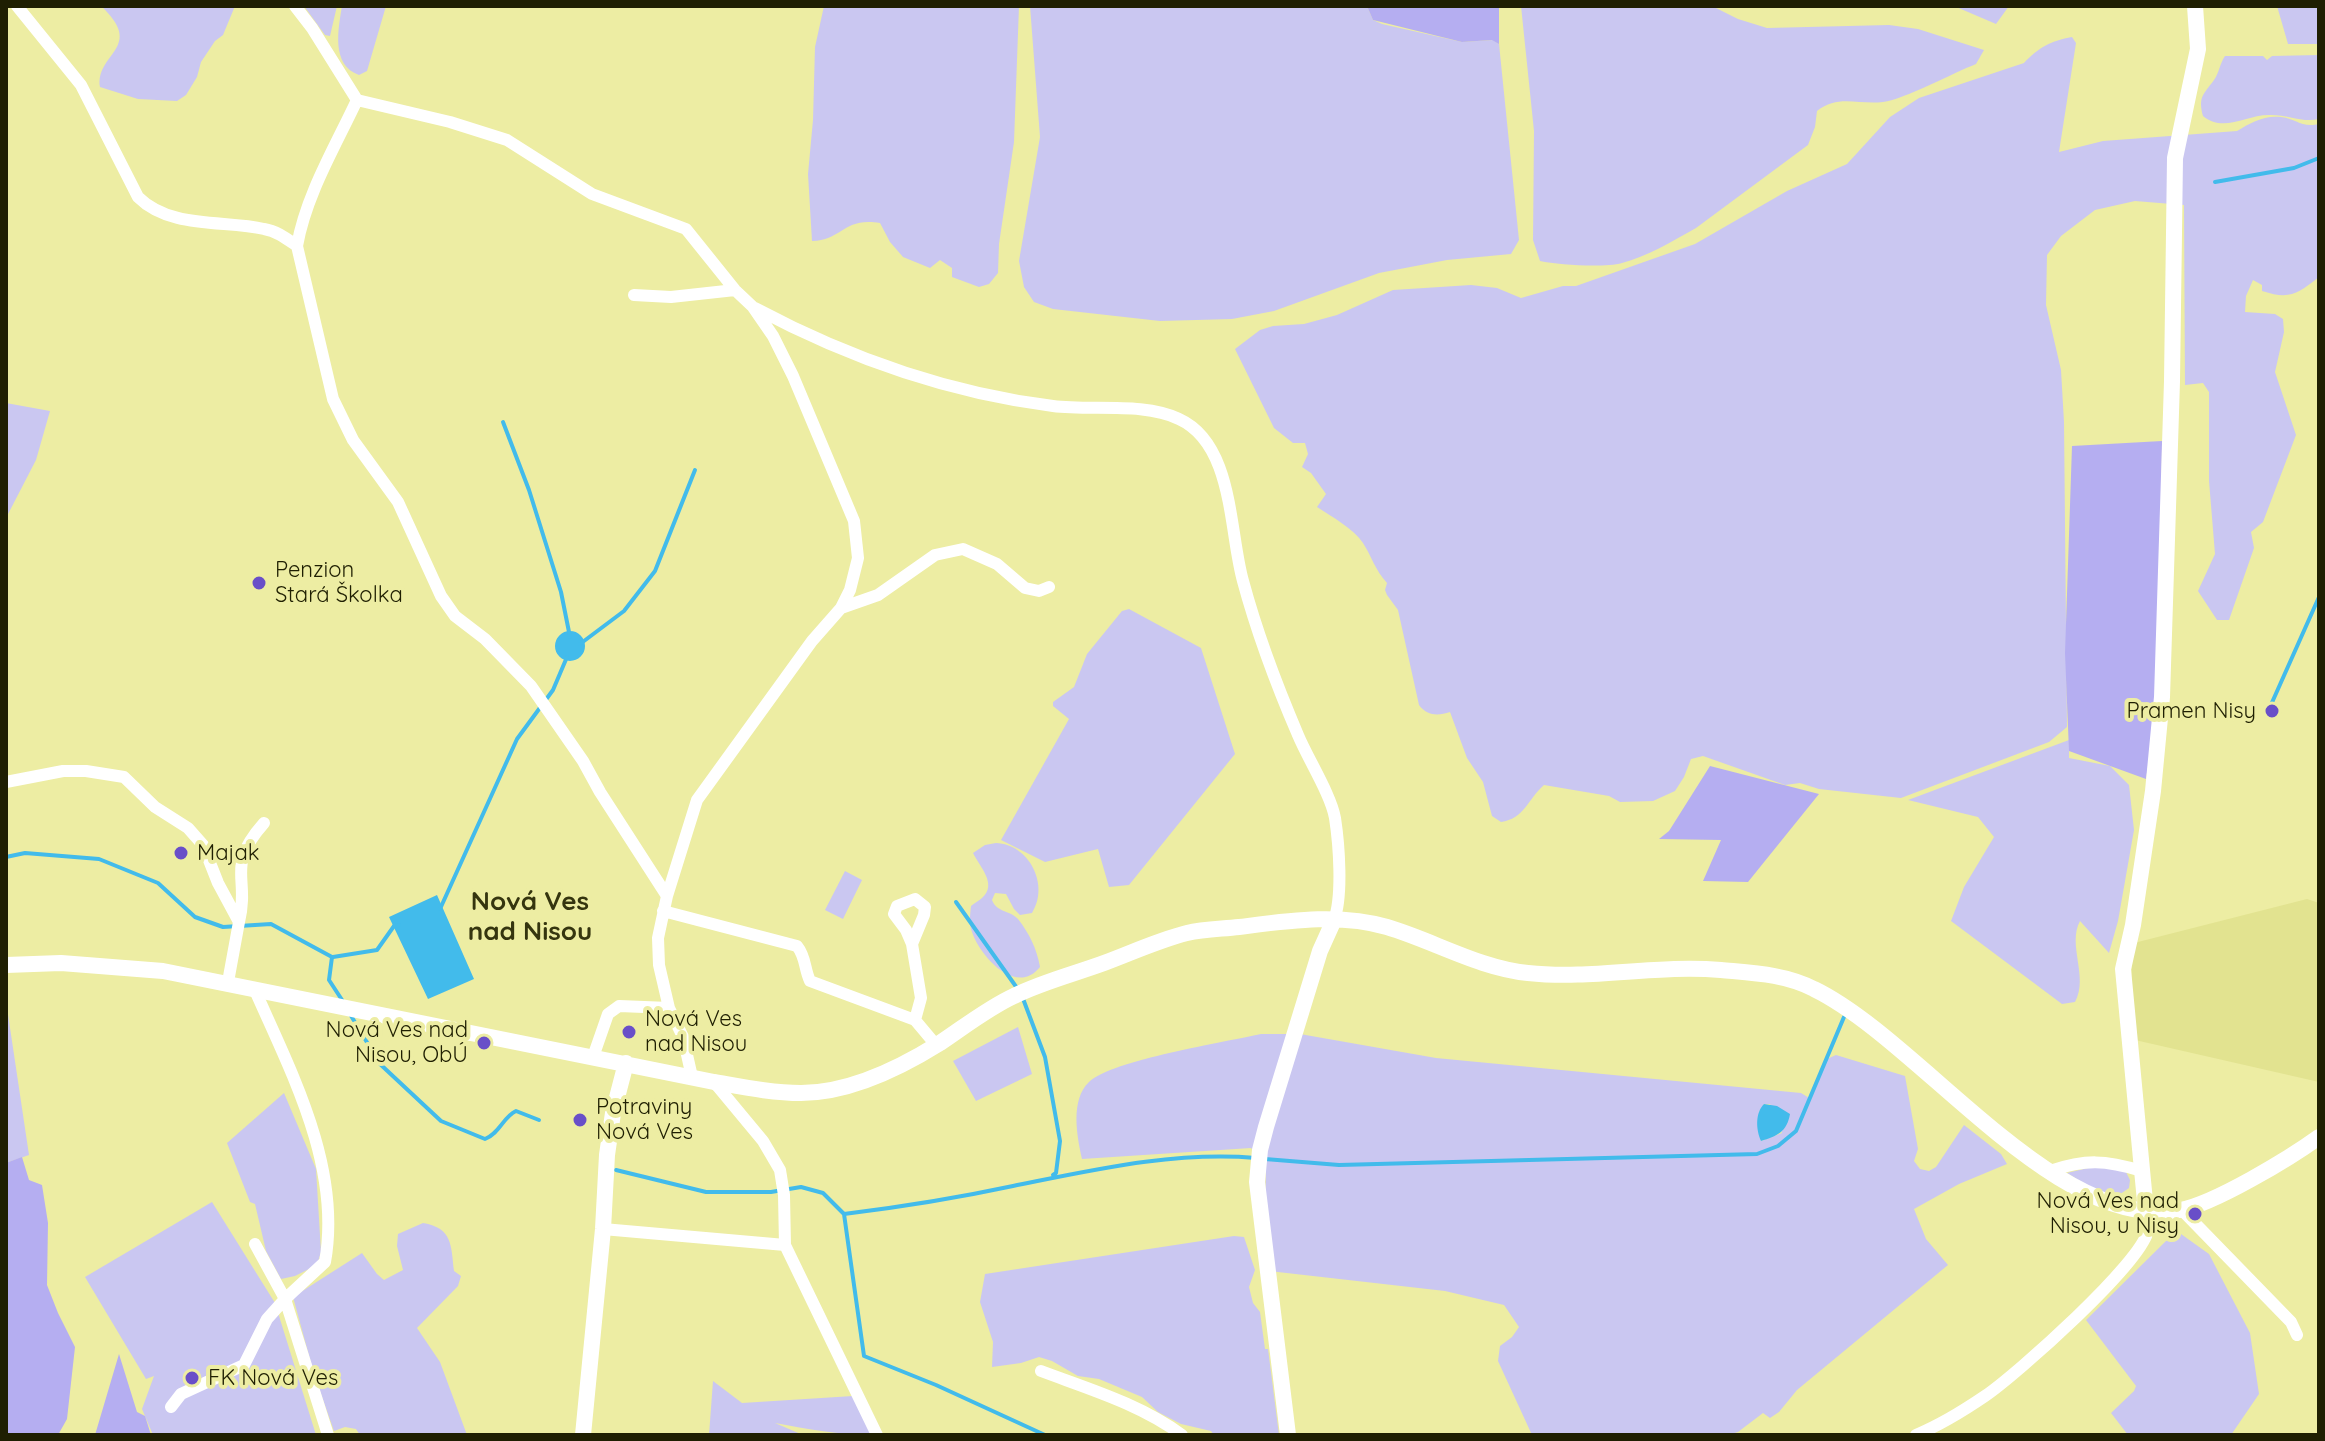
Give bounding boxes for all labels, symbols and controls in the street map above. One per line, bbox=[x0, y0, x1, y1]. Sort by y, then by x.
place label: Penzion Stará Školka bbox=[275, 557, 403, 608]
marker: Penzion Stará Školka bbox=[250, 574, 268, 592]
place label: Pramen Nisy bbox=[2127, 698, 2256, 724]
marker: Pramen Nisy bbox=[2263, 702, 2281, 720]
place label: Majak bbox=[197, 840, 260, 866]
marker: Majak bbox=[172, 844, 190, 862]
district label: Nová Ves nad Nisou bbox=[468, 886, 592, 948]
place label: Nová Ves nad Nisou bbox=[645, 1006, 747, 1058]
place label: Nová Ves nad Nisou, ObÚ bbox=[326, 1017, 468, 1068]
marker: Nová Ves nad Nisou bbox=[620, 1023, 638, 1041]
marker: Nová Ves nad Nisou, ObÚ bbox=[475, 1034, 493, 1052]
place label: Potraviny Nová Ves bbox=[596, 1094, 693, 1146]
marker: Potraviny Nová Ves bbox=[571, 1111, 589, 1129]
place label: Nová Ves nad Nisou, u Nisy bbox=[2037, 1188, 2179, 1240]
marker: Nová Ves nad Nisou, u Nisy bbox=[2186, 1205, 2204, 1223]
place label: FK Nová Ves bbox=[208, 1365, 338, 1391]
marker: FK Nová Ves bbox=[183, 1369, 201, 1387]

